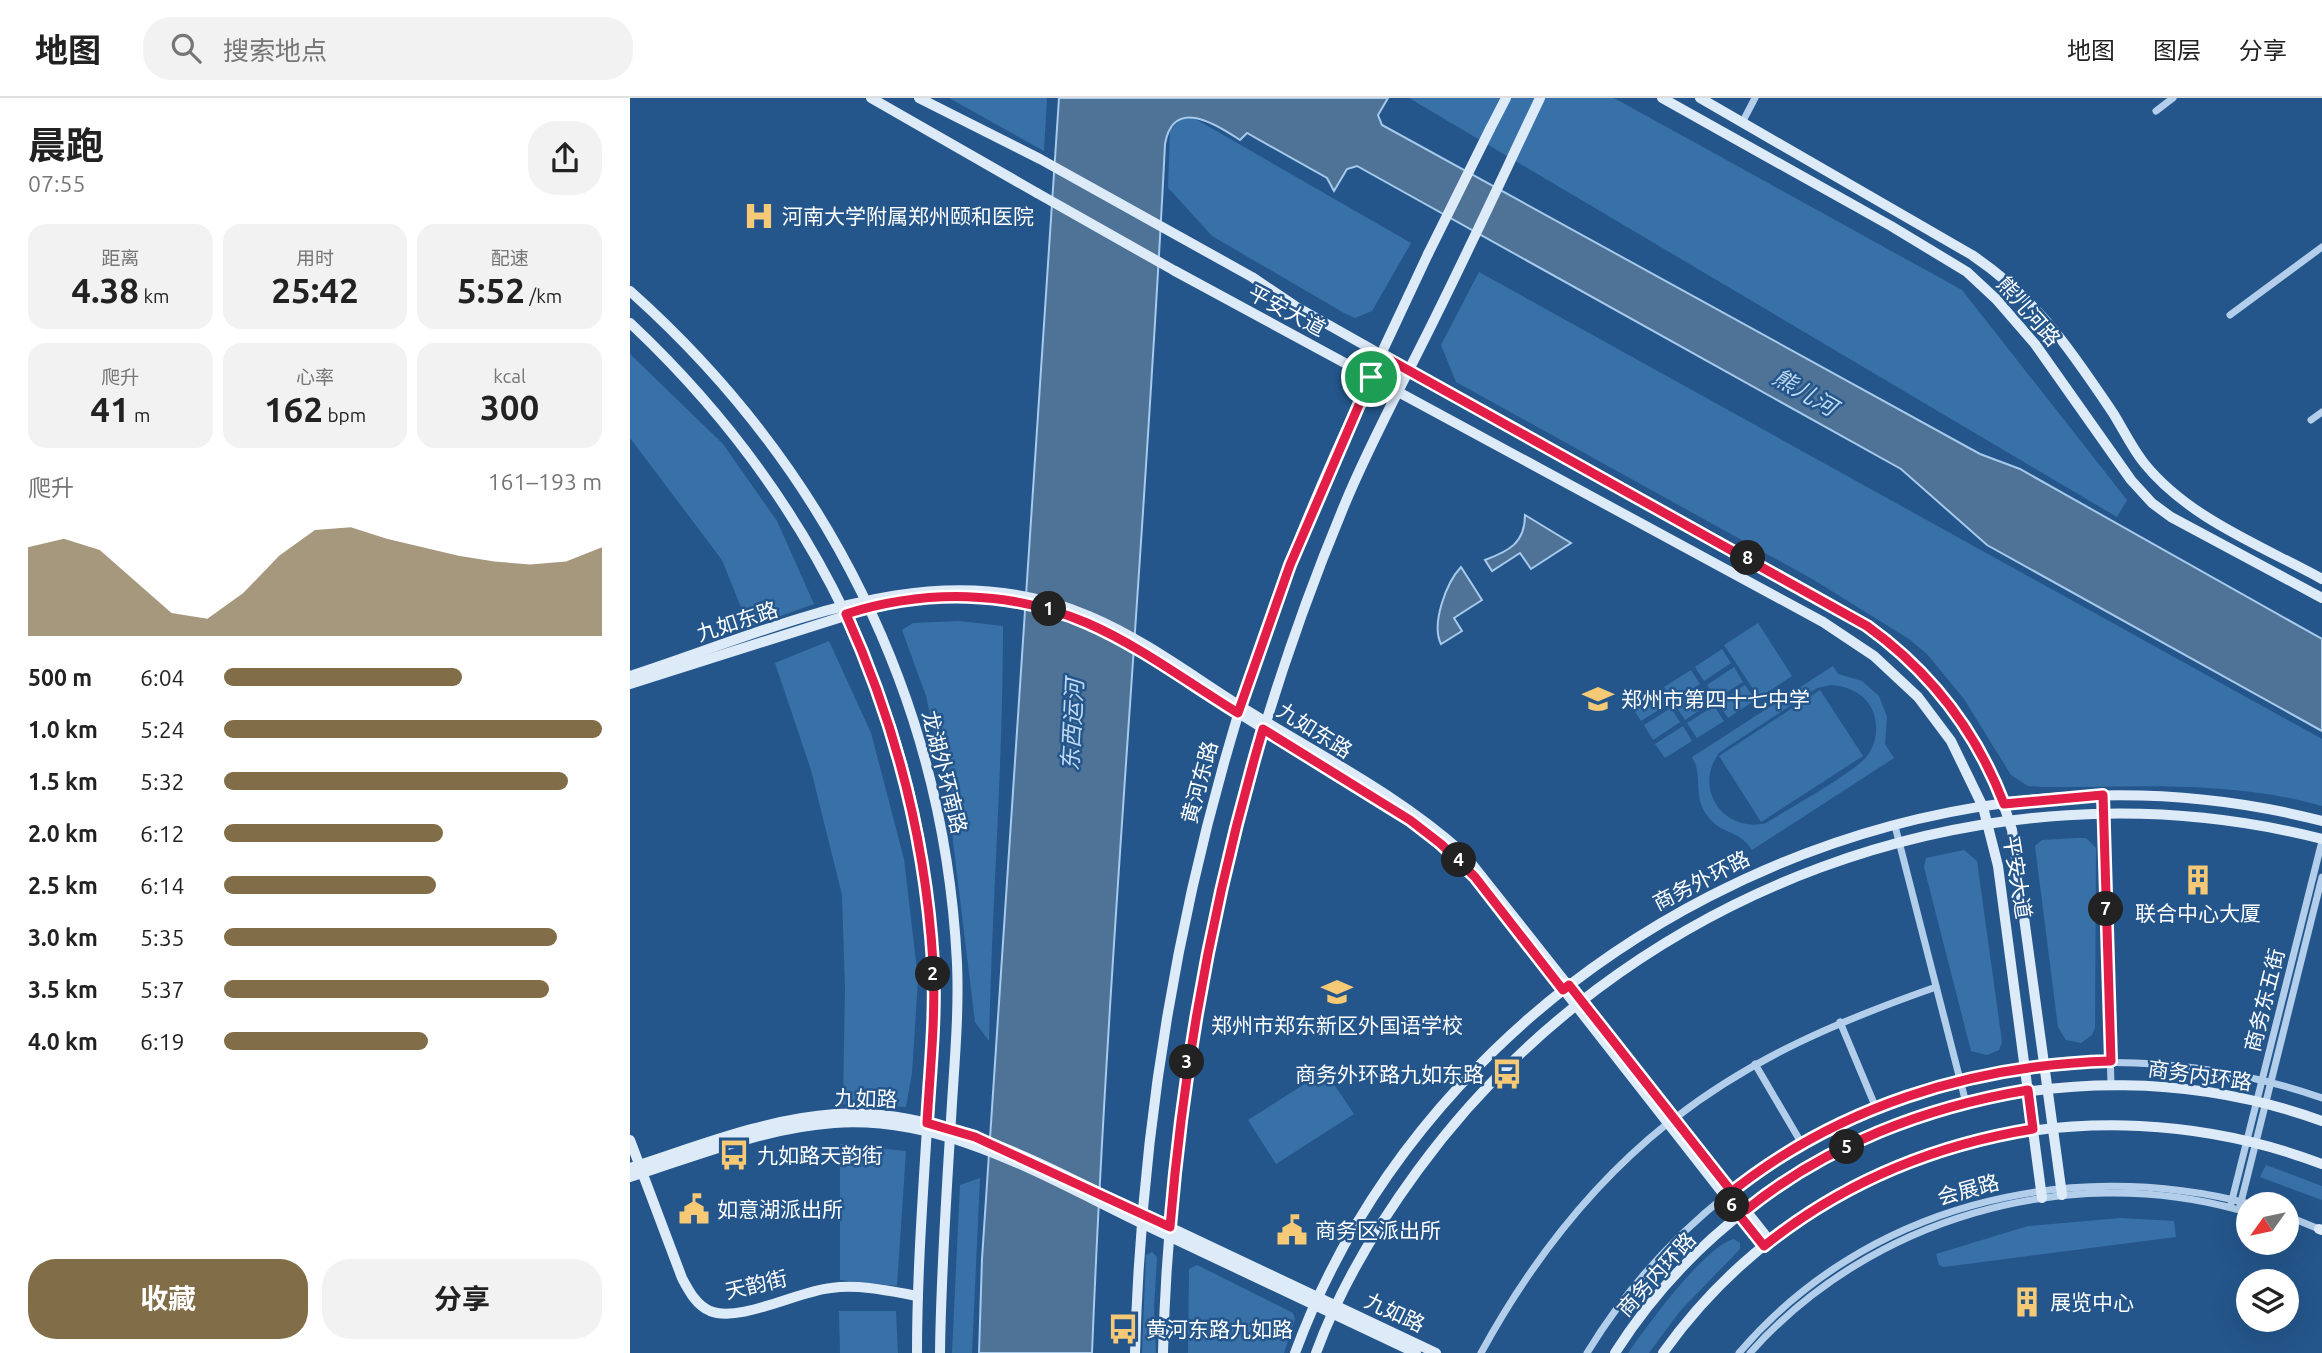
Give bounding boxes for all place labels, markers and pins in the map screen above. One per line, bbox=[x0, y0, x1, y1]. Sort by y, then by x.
hospital icon: 河南大学附属郑州颐和医院 bbox=[742, 199, 776, 233]
place label: 河南大学附属郑州颐和医院 bbox=[782, 204, 1034, 228]
pin bbox=[1341, 347, 1401, 407]
pin: 8 bbox=[1730, 540, 1766, 575]
pin: 1 bbox=[1032, 592, 1066, 626]
school or university icon: 郑州市第四十七中学 bbox=[1581, 682, 1615, 716]
place label: 郑州市第四十七中学 bbox=[1621, 687, 1810, 711]
pin: 4 bbox=[1442, 842, 1476, 878]
building icon: 联合中心大厦 bbox=[2181, 863, 2215, 897]
pin: 7 bbox=[2088, 892, 2124, 926]
place label: 联合中心大厦 bbox=[2135, 901, 2261, 925]
pin: 2 bbox=[916, 956, 950, 992]
school or university icon: 郑州市郑东新区外国语学校 bbox=[1320, 975, 1354, 1009]
place label: 郑州市郑东新区外国语学校 bbox=[1211, 1013, 1463, 1037]
pin: 3 bbox=[1170, 1044, 1204, 1080]
bus stop icon: 商务外环路九如东路 bbox=[1490, 1057, 1524, 1091]
place label: 商务外环路九如东路 bbox=[1295, 1062, 1484, 1086]
pin: 5 bbox=[1830, 1130, 1864, 1164]
bus stop icon: 九如路天韵街 bbox=[717, 1138, 751, 1172]
place label: 九如路天韵街 bbox=[757, 1143, 883, 1167]
pin: 6 bbox=[1714, 1188, 1750, 1222]
public building icon: 如意湖派出所 bbox=[677, 1192, 711, 1226]
place label: 如意湖派出所 bbox=[717, 1197, 843, 1221]
public building icon: 商务区派出所 bbox=[1275, 1213, 1309, 1247]
place label: 商务区派出所 bbox=[1315, 1218, 1441, 1242]
building icon: 展览中心 bbox=[2010, 1285, 2044, 1319]
place label: 展览中心 bbox=[2050, 1290, 2134, 1314]
bus stop icon: 黄河东路九如路 bbox=[1106, 1312, 1140, 1346]
place label: 黄河东路九如路 bbox=[1146, 1317, 1293, 1341]

